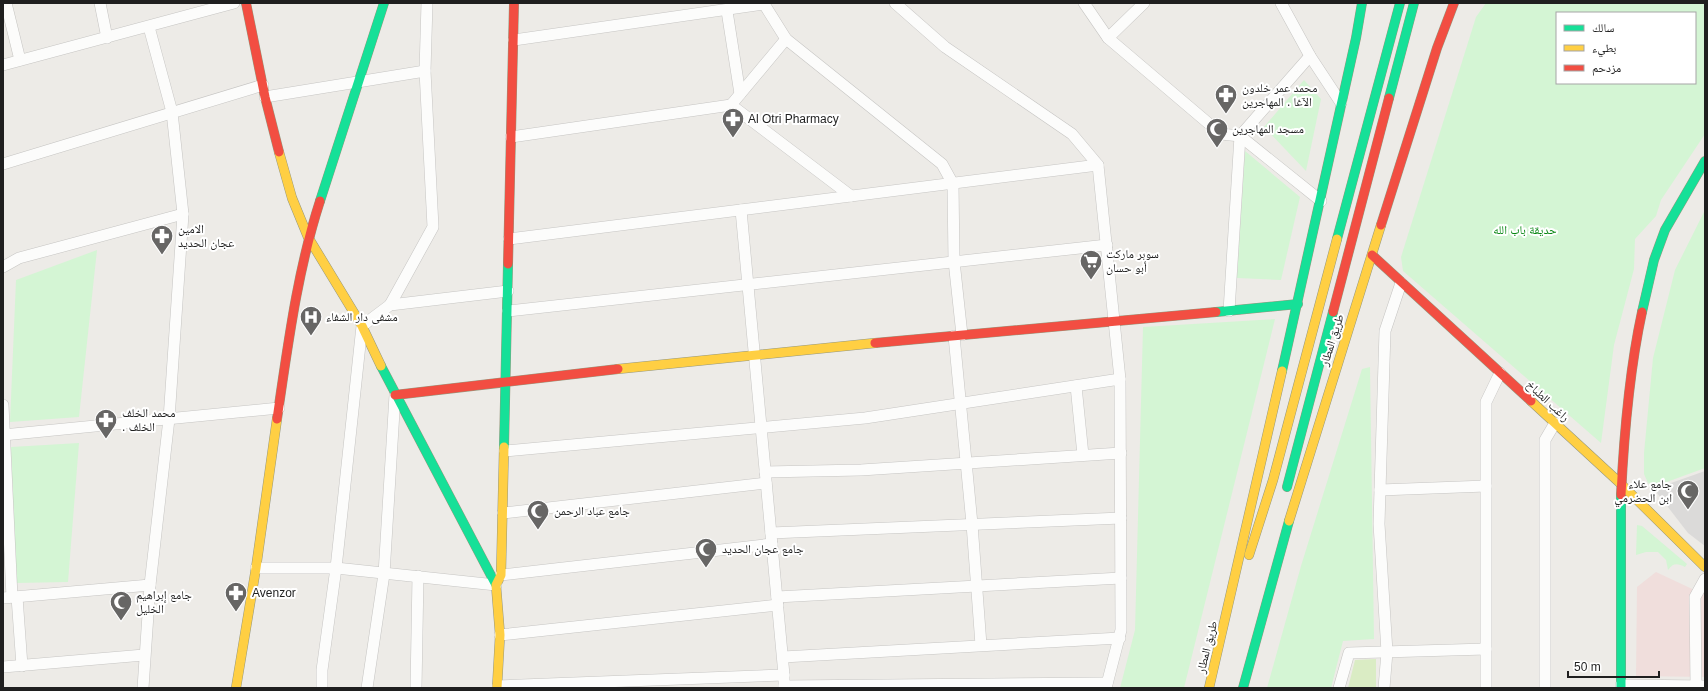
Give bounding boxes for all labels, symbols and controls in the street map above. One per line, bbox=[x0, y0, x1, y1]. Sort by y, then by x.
legend bbox=[1556, 12, 1696, 84]
text: سالك bbox=[1592, 21, 1614, 35]
text: بطيء bbox=[1592, 41, 1616, 58]
text: مزدحم bbox=[1592, 61, 1621, 76]
place label: محمد عمر خلدون الآغا . المهاجرين bbox=[1242, 81, 1318, 109]
pharmacy icon: محمد عمر خلدون الآغا . المهاجرين bbox=[1213, 82, 1239, 115]
pharmacy icon: Al Otri Pharmacy bbox=[720, 106, 746, 139]
place label: Al Otri Pharmacy bbox=[748, 112, 839, 126]
mosque icon: مسجد المهاجرين bbox=[1204, 116, 1230, 149]
place label: مسجد المهاجرين bbox=[1232, 122, 1304, 136]
place label: الامين عجان الحديد bbox=[178, 222, 234, 250]
pharmacy icon: الامين عجان الحديد bbox=[149, 223, 175, 256]
park label: حديقة باب الله bbox=[1493, 223, 1557, 237]
place label: سوبر ماركت أبو حسان bbox=[1106, 247, 1159, 275]
supermarket icon: سوبر ماركت أبو حسان bbox=[1078, 248, 1104, 281]
hospital icon: مشفى دار الشفاء bbox=[298, 304, 324, 337]
place label: مشفى دار الشفاء bbox=[326, 310, 398, 324]
street label: طريق المطار bbox=[1317, 312, 1347, 369]
street label: راغب الطباخ bbox=[1523, 378, 1573, 425]
place label: محمد الخلف . الخلف bbox=[122, 406, 176, 434]
pharmacy icon: محمد الخلف . الخلف bbox=[93, 407, 119, 440]
place label: جامع علاء ابن الحضرمي bbox=[1614, 477, 1672, 508]
mosque icon: جامع علاء ابن الحضرمي bbox=[1675, 478, 1701, 511]
mosque icon: جامع عباد الرحمن bbox=[525, 498, 551, 531]
place label: جامع عباد الرحمن bbox=[554, 504, 630, 518]
mosque icon: جامع عجان الحديد bbox=[693, 536, 719, 569]
place label: جامع عجان الحديد bbox=[722, 542, 804, 556]
pharmacy icon: Avenzor bbox=[223, 580, 249, 613]
place label: Avenzor bbox=[252, 586, 296, 600]
place label: جامع إبراهيم الخليل bbox=[136, 588, 192, 616]
mosque icon: جامع إبراهيم الخليل bbox=[108, 589, 134, 622]
street label: طريق المطار bbox=[1193, 619, 1220, 676]
scale bar bbox=[1568, 653, 1659, 679]
text: 50 m bbox=[1574, 660, 1601, 674]

